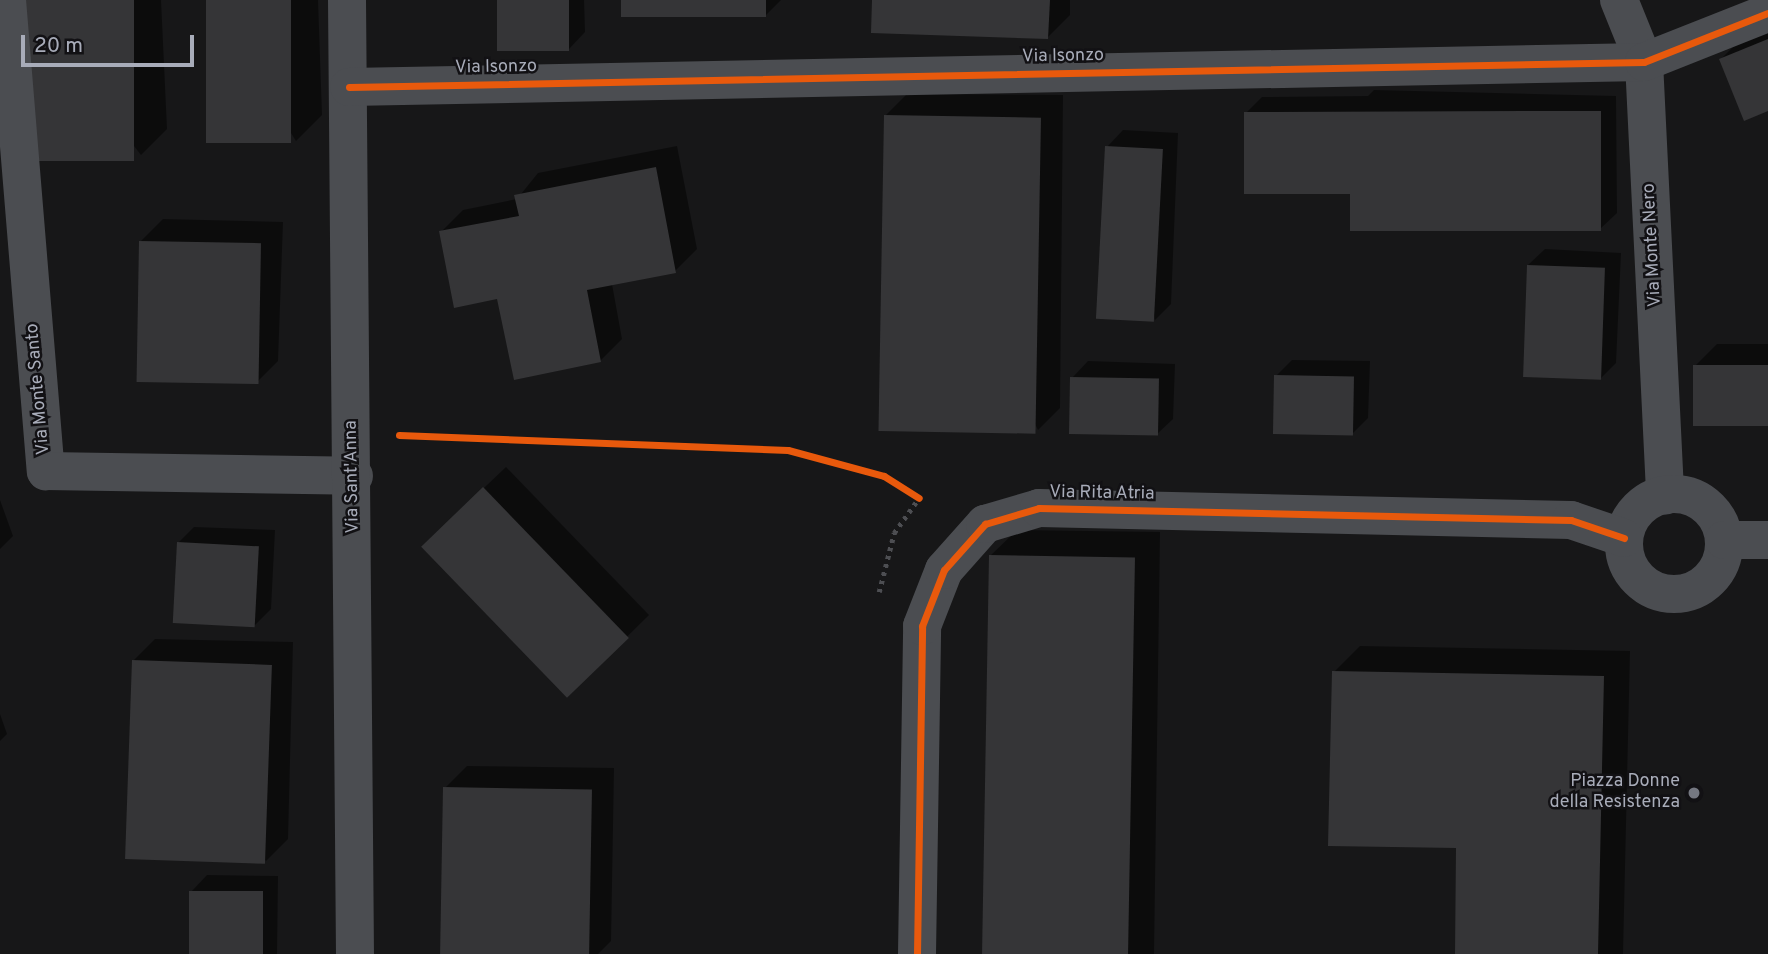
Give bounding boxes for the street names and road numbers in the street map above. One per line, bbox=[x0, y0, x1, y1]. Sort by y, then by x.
street label: Via Isonzo bbox=[1022, 45, 1104, 69]
street label: Via Isonzo bbox=[455, 56, 537, 80]
street label: Via Monte Nero bbox=[1639, 182, 1667, 308]
street label: Via Monte Santo bbox=[22, 322, 56, 456]
street label: Via Sant'Anna bbox=[341, 420, 365, 534]
street label: Via Rita Atria bbox=[1049, 482, 1155, 506]

